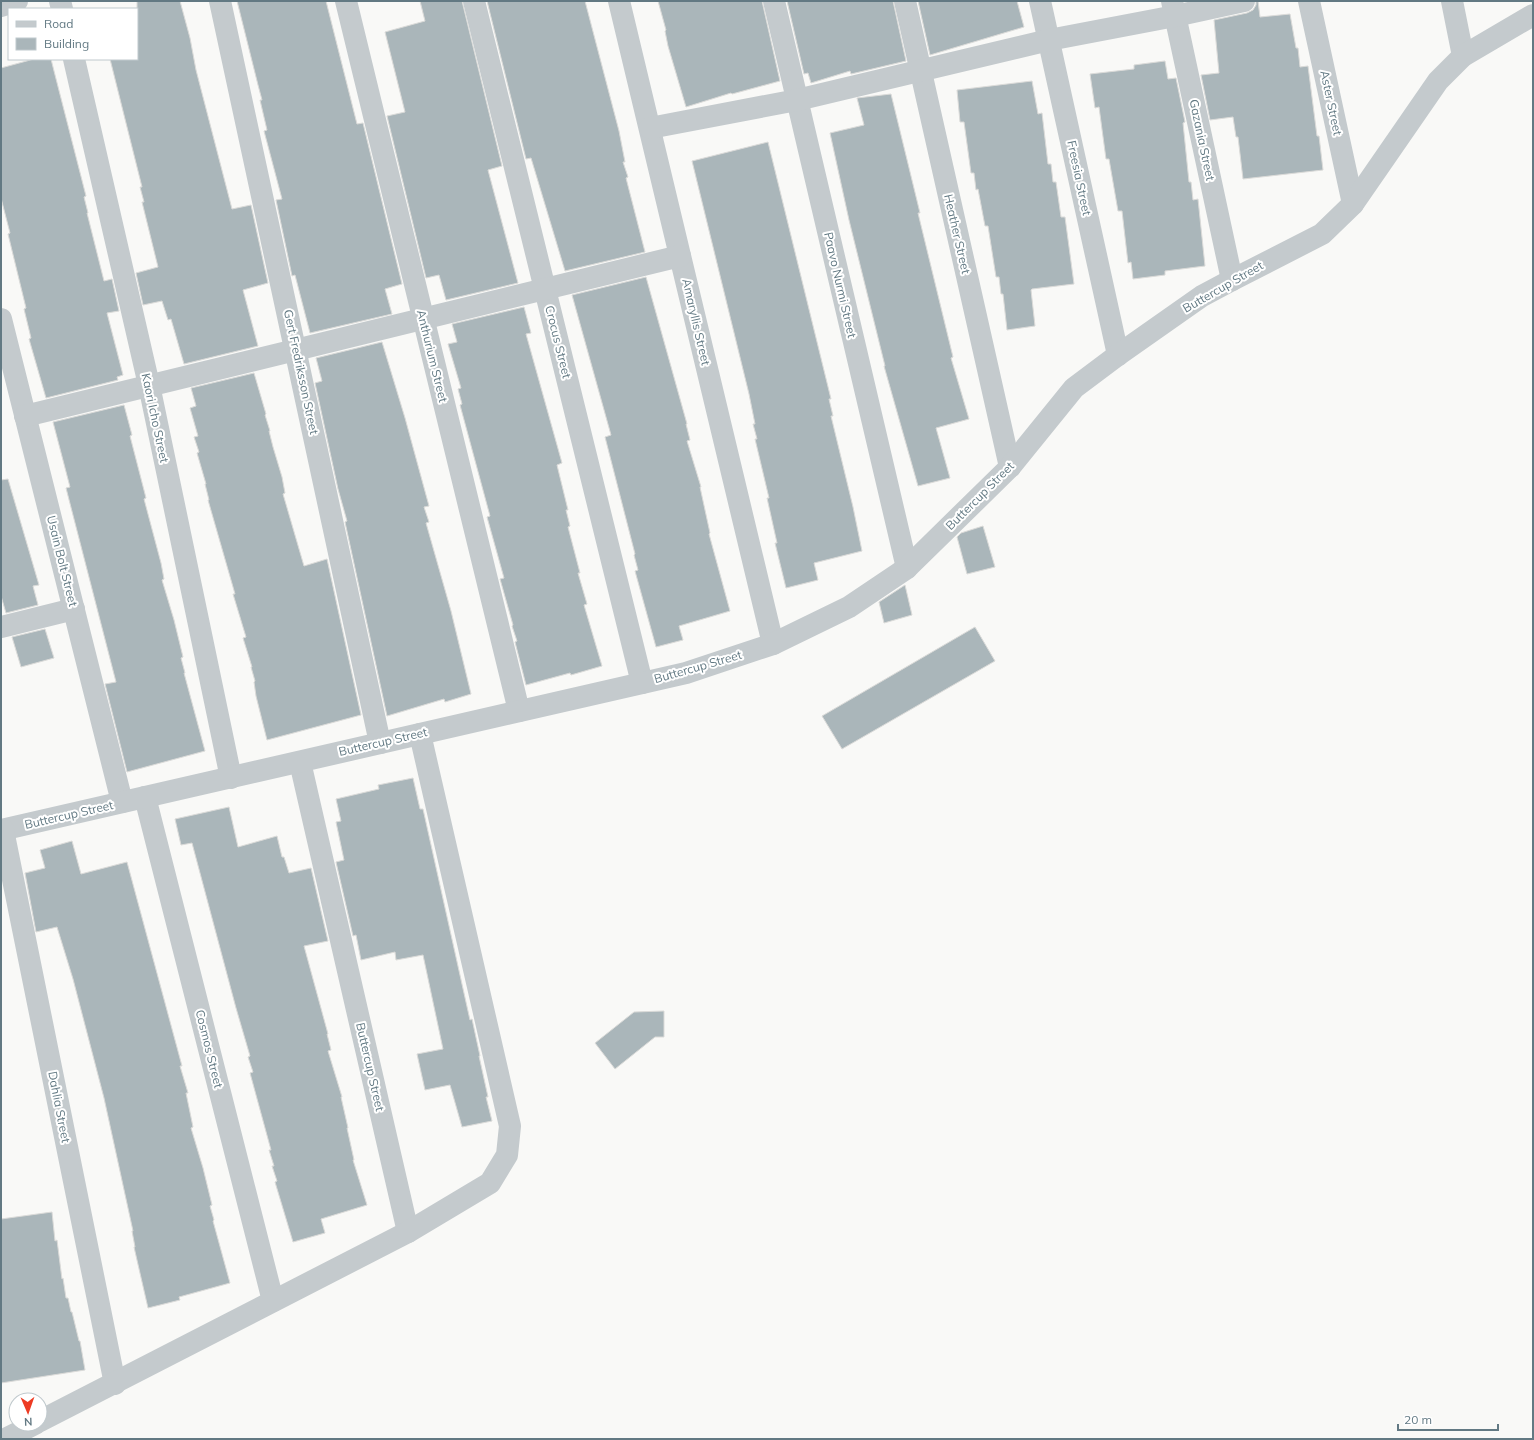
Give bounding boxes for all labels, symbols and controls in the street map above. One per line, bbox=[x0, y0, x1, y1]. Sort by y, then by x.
legend bbox=[8, 8, 138, 60]
text: Road bbox=[44, 16, 73, 31]
text: Building bbox=[44, 36, 89, 51]
street label: Aster Street bbox=[1317, 69, 1346, 137]
street label: Gazania Street bbox=[1187, 98, 1218, 182]
street label: Freesia Street bbox=[1064, 139, 1095, 217]
street label: Heather Street bbox=[941, 193, 974, 275]
street label: Paavo Nurmi Street bbox=[821, 231, 860, 339]
street label: Buttercup Street bbox=[1180, 257, 1266, 316]
street label: Amaryllis Street bbox=[679, 277, 714, 367]
street label: Crocus Street bbox=[542, 304, 575, 380]
street label: Gert Fredriksson Street bbox=[281, 308, 322, 436]
street label: Anthurium Street bbox=[414, 308, 451, 404]
street label: Kaori Icho Street bbox=[139, 372, 172, 464]
street label: Buttercup Street bbox=[942, 458, 1017, 533]
street label: Usain Bolt Street bbox=[44, 514, 81, 608]
street label: Buttercup Street bbox=[652, 647, 743, 686]
street label: Buttercup Street bbox=[337, 724, 429, 759]
street label: Buttercup Street bbox=[23, 797, 115, 832]
street label: Cosmos Street bbox=[193, 1008, 226, 1090]
street label: Buttercup Street bbox=[353, 1021, 388, 1113]
street label: Dahlia Street bbox=[45, 1070, 74, 1144]
north arrow bbox=[8, 1392, 48, 1432]
scale bar bbox=[1398, 1406, 1498, 1432]
text: 20 m bbox=[1404, 1412, 1432, 1427]
text: N bbox=[24, 1415, 33, 1429]

